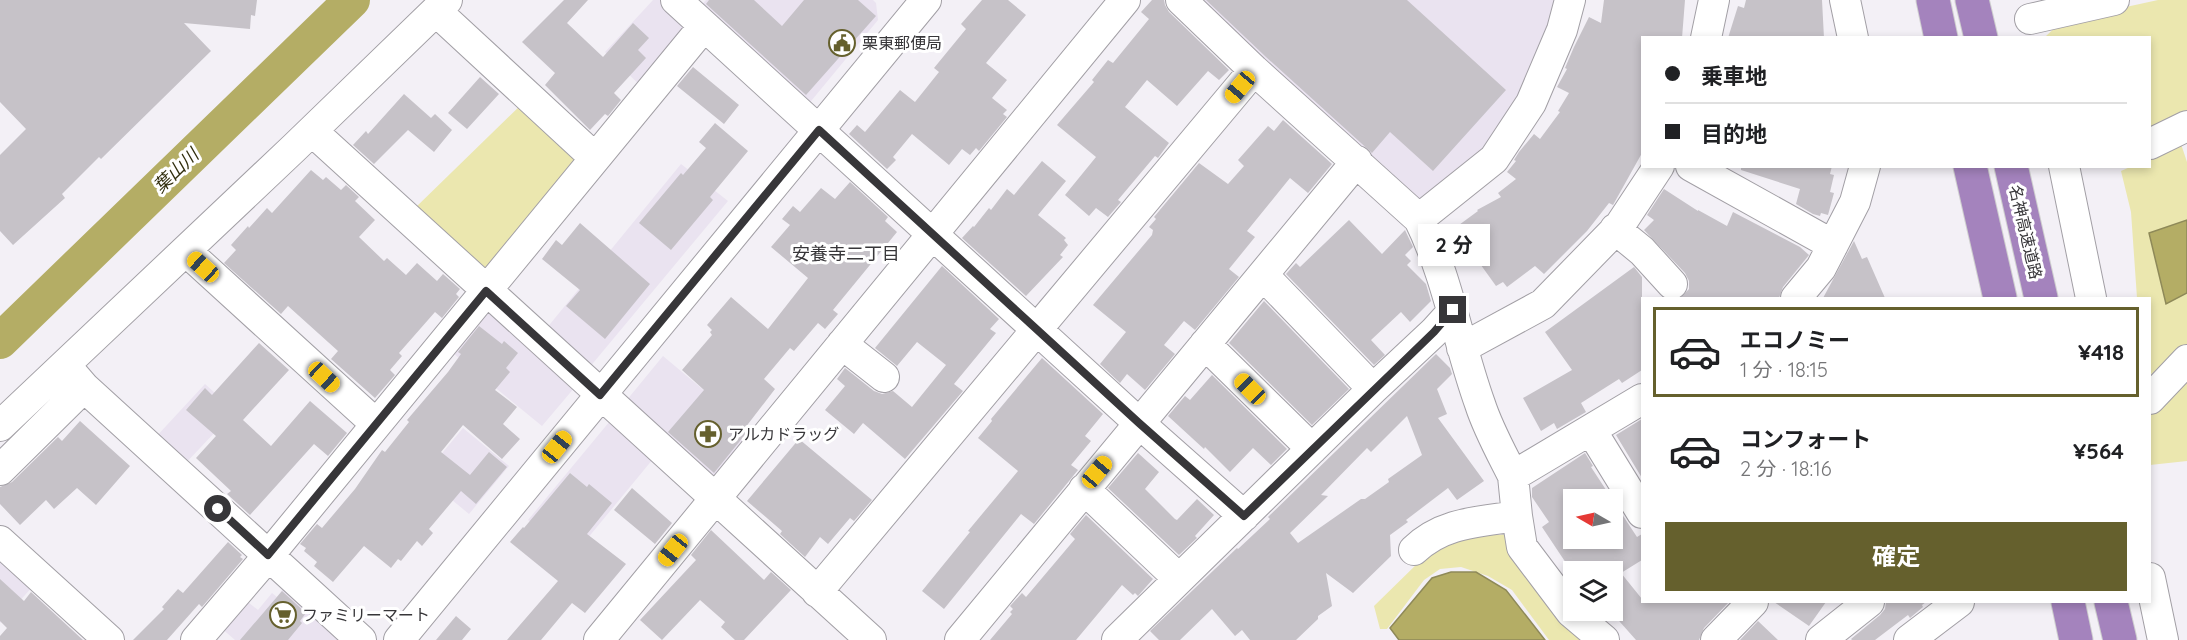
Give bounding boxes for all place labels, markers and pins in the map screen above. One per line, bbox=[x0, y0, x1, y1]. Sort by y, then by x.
public building icon: 栗東郵便局 bbox=[827, 28, 857, 58]
place label: 栗東郵便局 bbox=[862, 33, 942, 53]
pharmacy icon: アルカドラッグ bbox=[693, 419, 723, 449]
place label: アルカドラッグ bbox=[728, 424, 839, 444]
supermarket icon: ファミリーマート bbox=[268, 600, 298, 630]
place label: ファミリーマート bbox=[302, 605, 430, 625]

